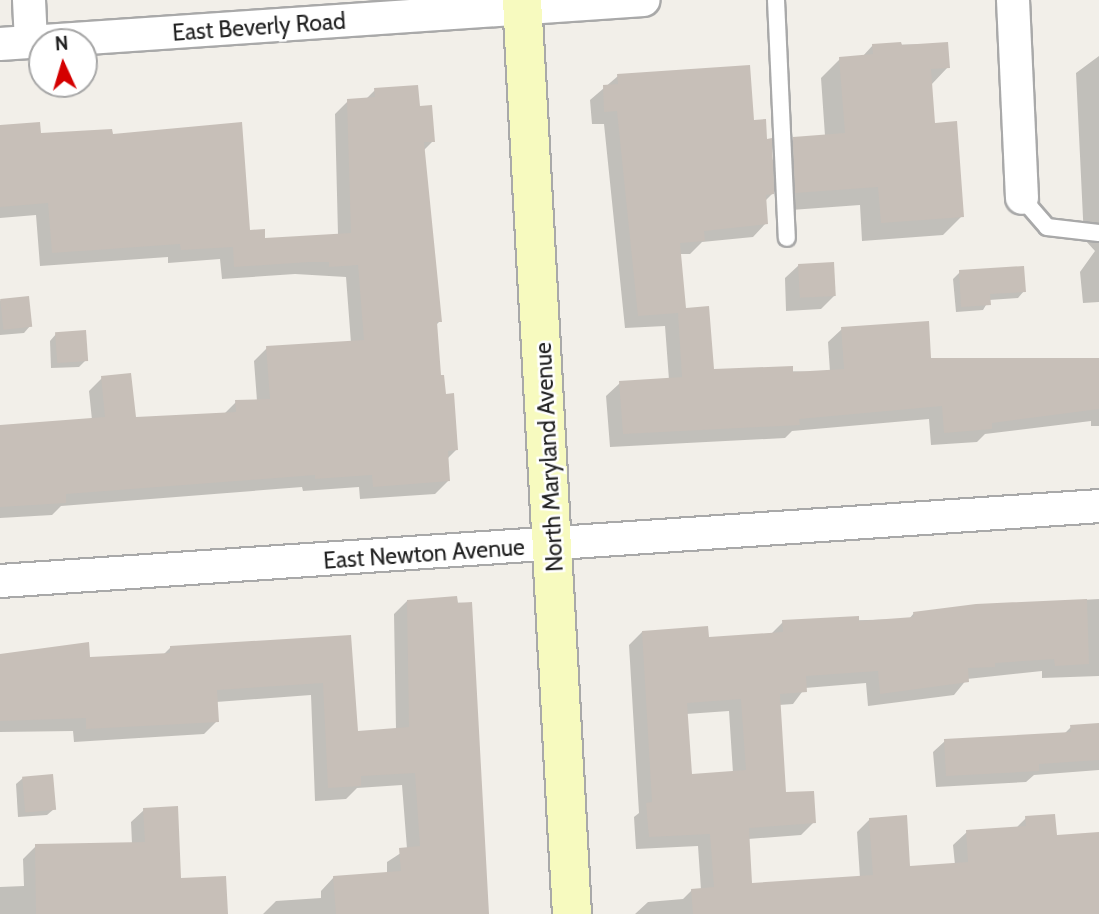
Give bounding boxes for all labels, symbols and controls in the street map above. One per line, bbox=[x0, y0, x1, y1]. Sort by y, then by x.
street label: East Beverly Road bbox=[171, 7, 347, 47]
north arrow bbox=[28, 28, 98, 98]
text: N bbox=[54, 32, 69, 55]
street label: North Maryland Avenue bbox=[529, 342, 569, 572]
street label: East Newton Avenue bbox=[322, 533, 526, 575]

